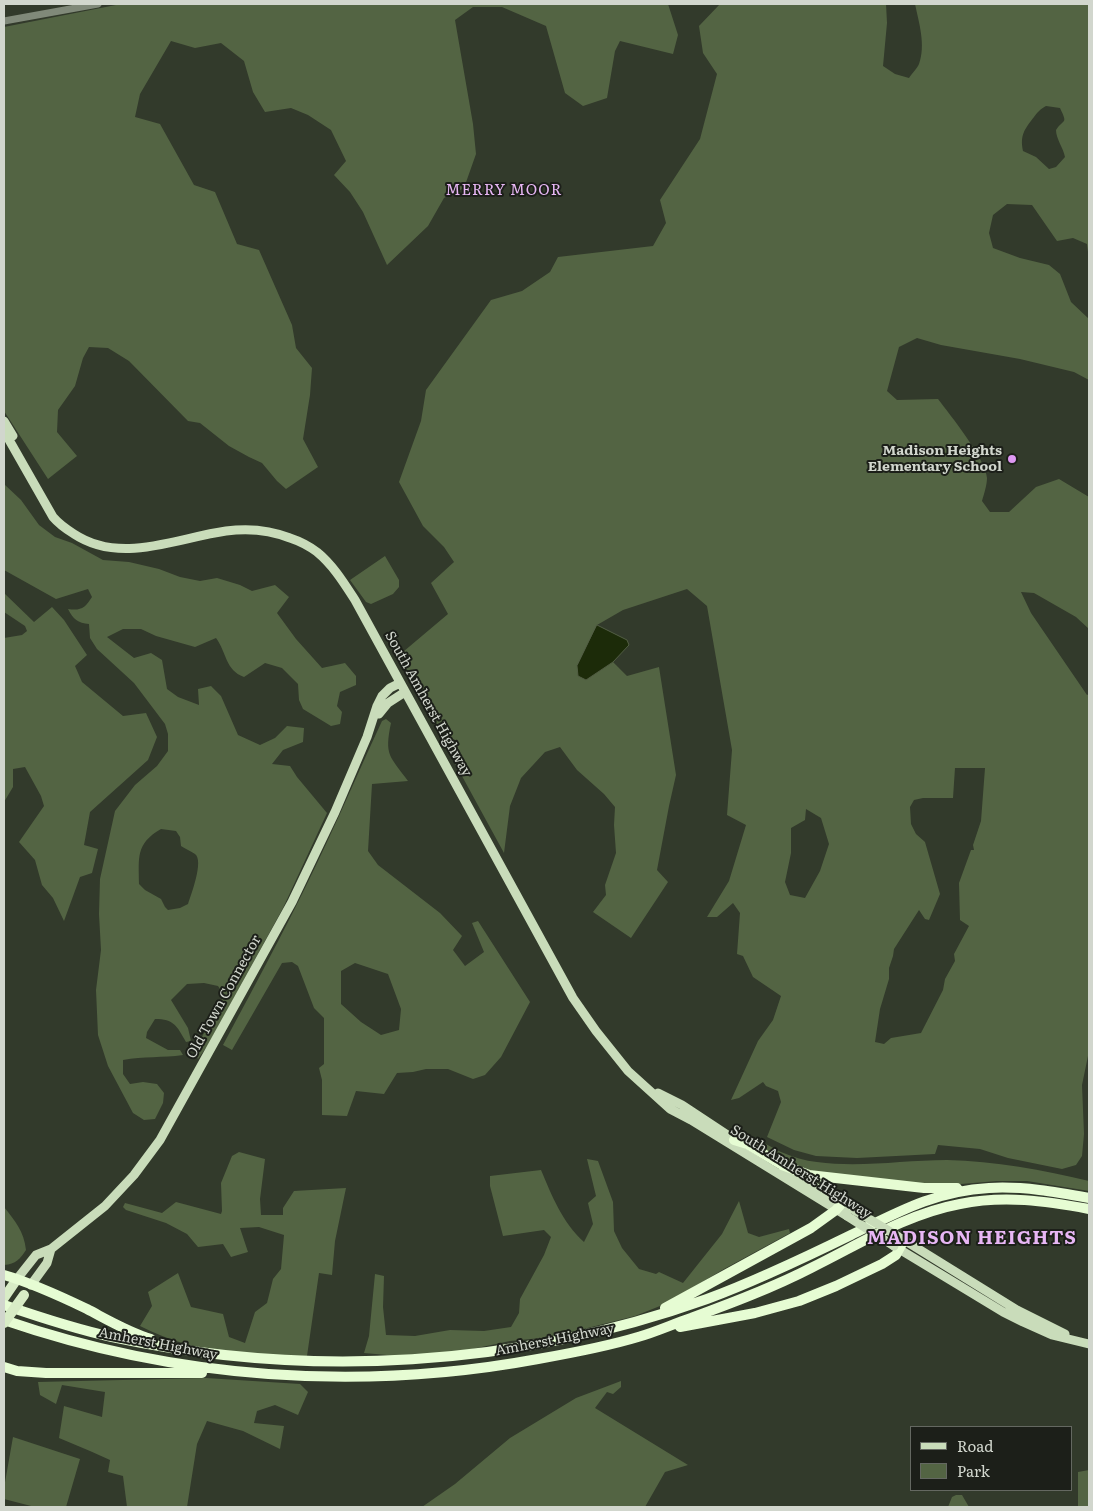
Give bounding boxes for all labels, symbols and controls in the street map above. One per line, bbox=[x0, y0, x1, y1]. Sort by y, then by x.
district label: MERRY MOOR bbox=[444, 182, 564, 200]
place label: Madison Heights Elementary School bbox=[868, 443, 1002, 476]
marker: Madison Heights Elementary School bbox=[1006, 453, 1018, 465]
street label: South Amherst Highway bbox=[381, 628, 475, 780]
street label: Old Town Connector bbox=[183, 932, 265, 1062]
street label: South Amherst Highway bbox=[727, 1122, 875, 1222]
district label: MADISON HEIGHTS bbox=[865, 1227, 1079, 1249]
street label: Amherst Highway bbox=[494, 1320, 616, 1360]
street label: Amherst Highway bbox=[97, 1324, 219, 1364]
legend bbox=[910, 1426, 1073, 1491]
text: Road bbox=[957, 1434, 993, 1457]
text: Park bbox=[957, 1459, 990, 1482]

